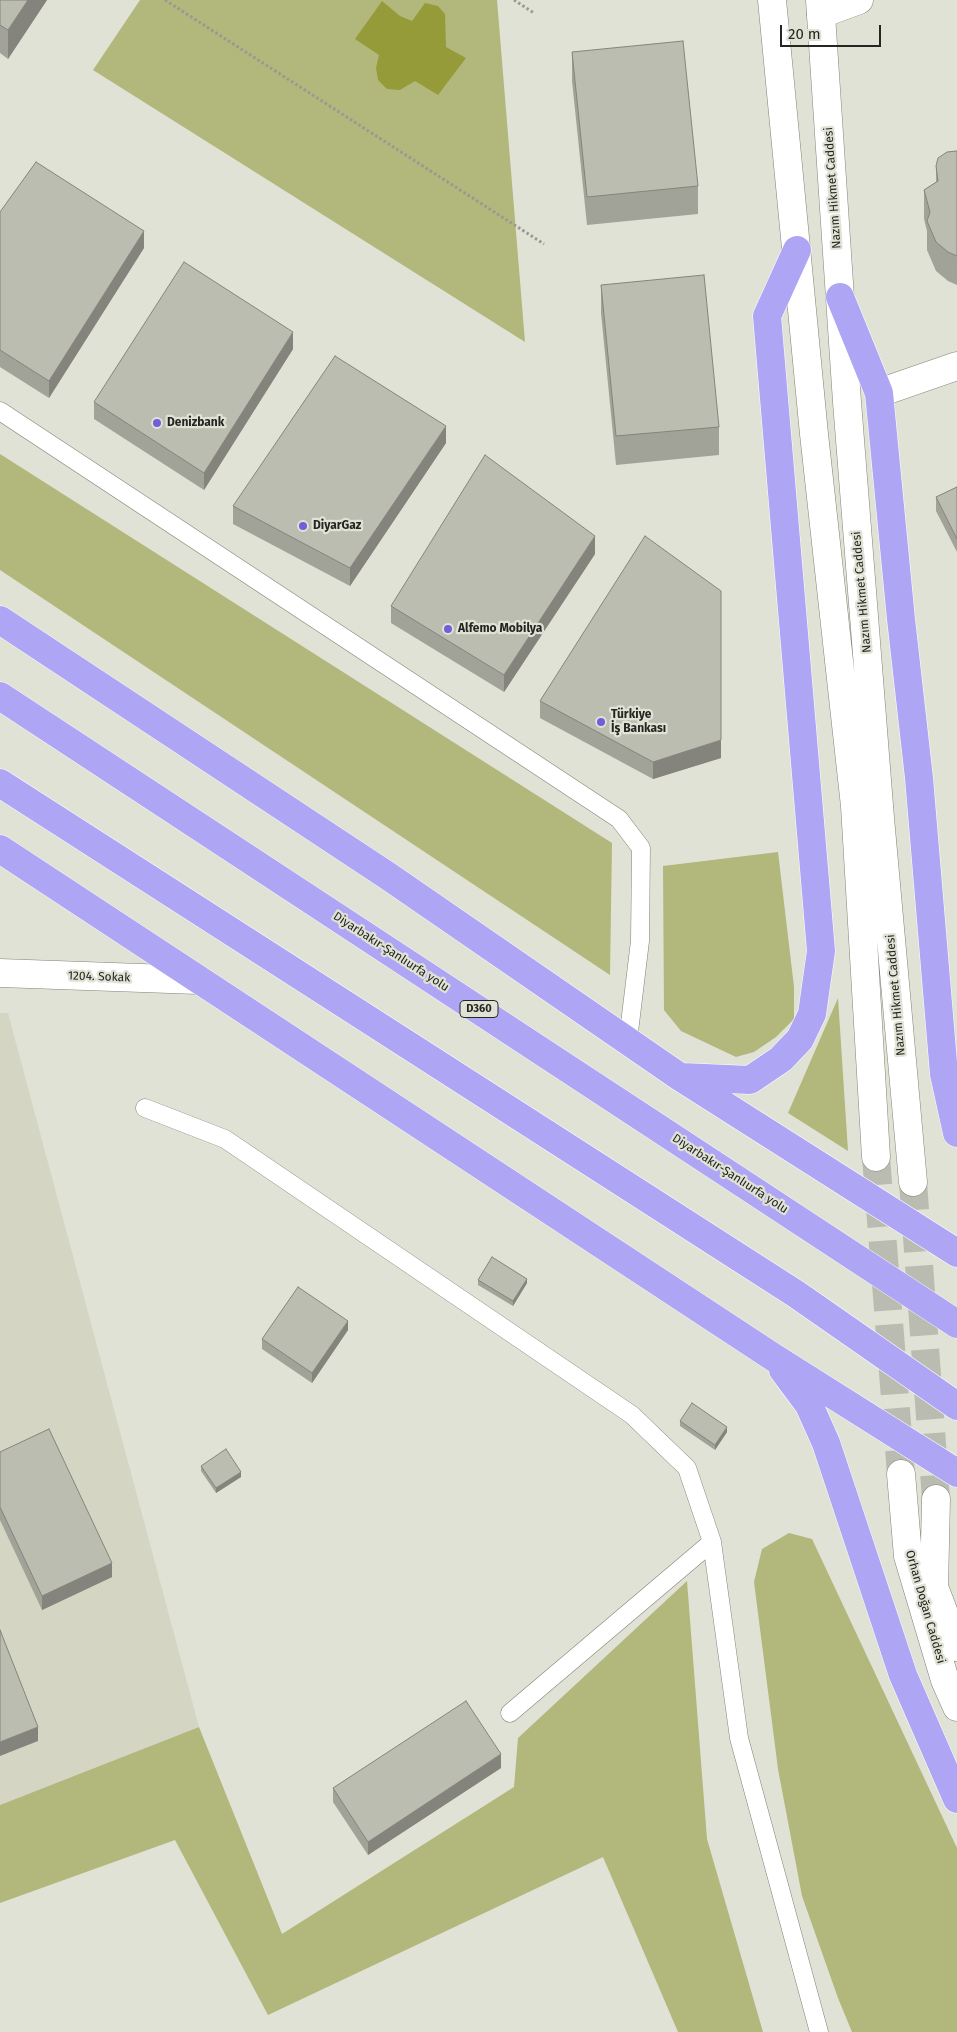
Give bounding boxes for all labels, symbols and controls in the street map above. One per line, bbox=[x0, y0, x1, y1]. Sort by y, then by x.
scale bar bbox=[782, 15, 883, 47]
text: 20 m bbox=[788, 25, 821, 43]
street label: Nazım Hikmet Caddesi bbox=[822, 127, 844, 249]
place label: Denizbank bbox=[167, 416, 224, 430]
marker: Denizbank bbox=[151, 417, 163, 429]
place label: DiyarGaz bbox=[313, 519, 361, 533]
marker: DiyarGaz bbox=[297, 520, 309, 532]
street label: Nazım Hikmet Caddesi bbox=[850, 531, 874, 653]
place label: Alfemo Mobilya bbox=[458, 622, 542, 636]
marker: Alfemo Mobilya bbox=[442, 623, 454, 635]
place label: Türkiye İş Bankası bbox=[611, 708, 666, 736]
marker: Türkiye İş Bankası bbox=[595, 716, 607, 728]
street label: Diyarbakır-Şanlıurfa yolu bbox=[330, 909, 452, 995]
street label: Nazım Hikmet Caddesi bbox=[884, 934, 908, 1056]
street label: 1204. Sokak bbox=[68, 969, 130, 985]
road number: D360 bbox=[460, 1001, 498, 1018]
street label: Diyarbakır-Şanlıurfa yolu bbox=[669, 1131, 791, 1217]
street label: Orhan Doğan Caddesi bbox=[902, 1549, 948, 1665]

